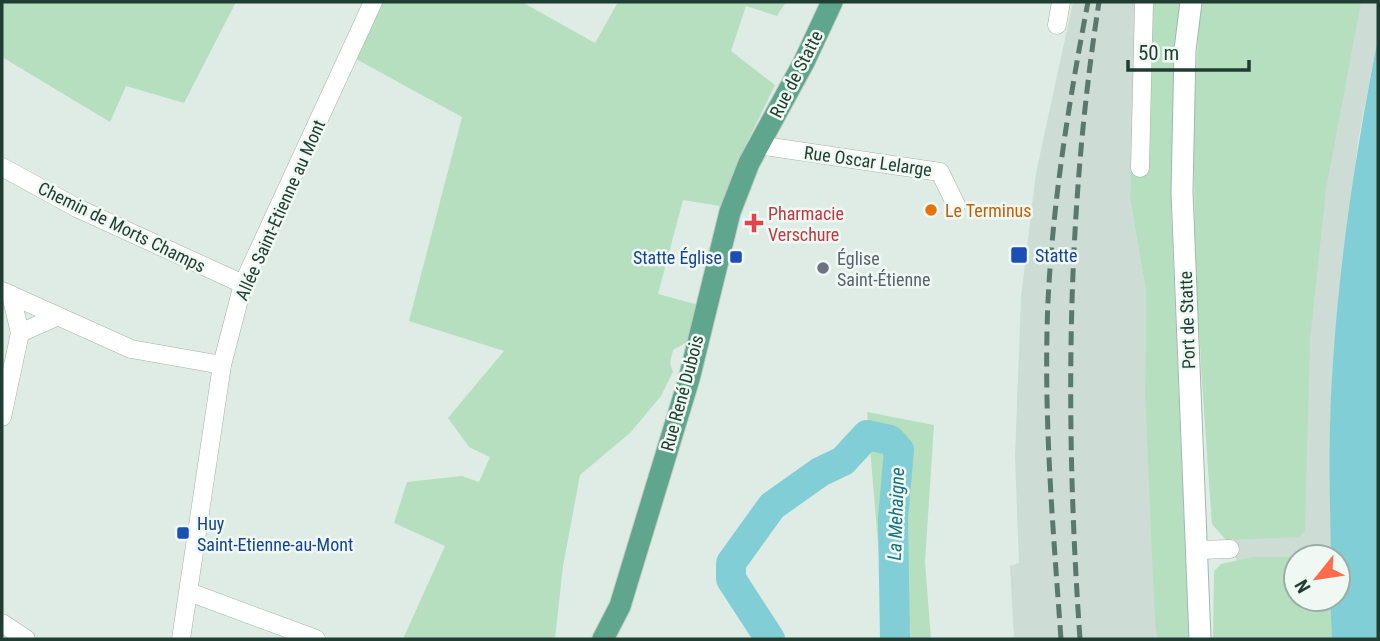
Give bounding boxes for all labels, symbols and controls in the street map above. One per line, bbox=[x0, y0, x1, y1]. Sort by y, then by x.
street label: Rue de Statte bbox=[765, 27, 827, 121]
scale bar bbox=[1128, 28, 1249, 72]
text: 50 m bbox=[1138, 41, 1179, 65]
street label: Allée Saint-Etienne au Mont bbox=[231, 117, 329, 303]
street label: Rue Oscar Lelarge bbox=[803, 142, 933, 180]
street label: Chemin de Morts Champs bbox=[35, 177, 209, 277]
place label: Le Terminus bbox=[945, 200, 1032, 221]
marker: Le Terminus bbox=[923, 202, 939, 218]
place label: Pharmacie Verschure bbox=[768, 203, 844, 245]
marker: Pharmacie Verschure bbox=[746, 215, 762, 231]
marker: Statte bbox=[1009, 245, 1029, 265]
place label: Statte bbox=[1035, 245, 1077, 266]
place label: Statte Église bbox=[633, 247, 722, 268]
place label: Église Saint-Étienne bbox=[837, 248, 930, 290]
marker: Statte Église bbox=[728, 249, 744, 265]
marker: Église Saint-Étienne bbox=[815, 260, 831, 276]
street label: Port de Statte bbox=[1175, 271, 1199, 369]
street label: Rue René Dubois bbox=[656, 333, 708, 453]
water label: La Mehaigne bbox=[883, 467, 909, 561]
place label: Huy Saint-Etienne-au-Mont bbox=[197, 513, 353, 555]
marker: Huy Saint-Etienne-au-Mont bbox=[175, 525, 191, 541]
north arrow bbox=[1282, 543, 1352, 613]
text: N bbox=[1290, 575, 1316, 597]

